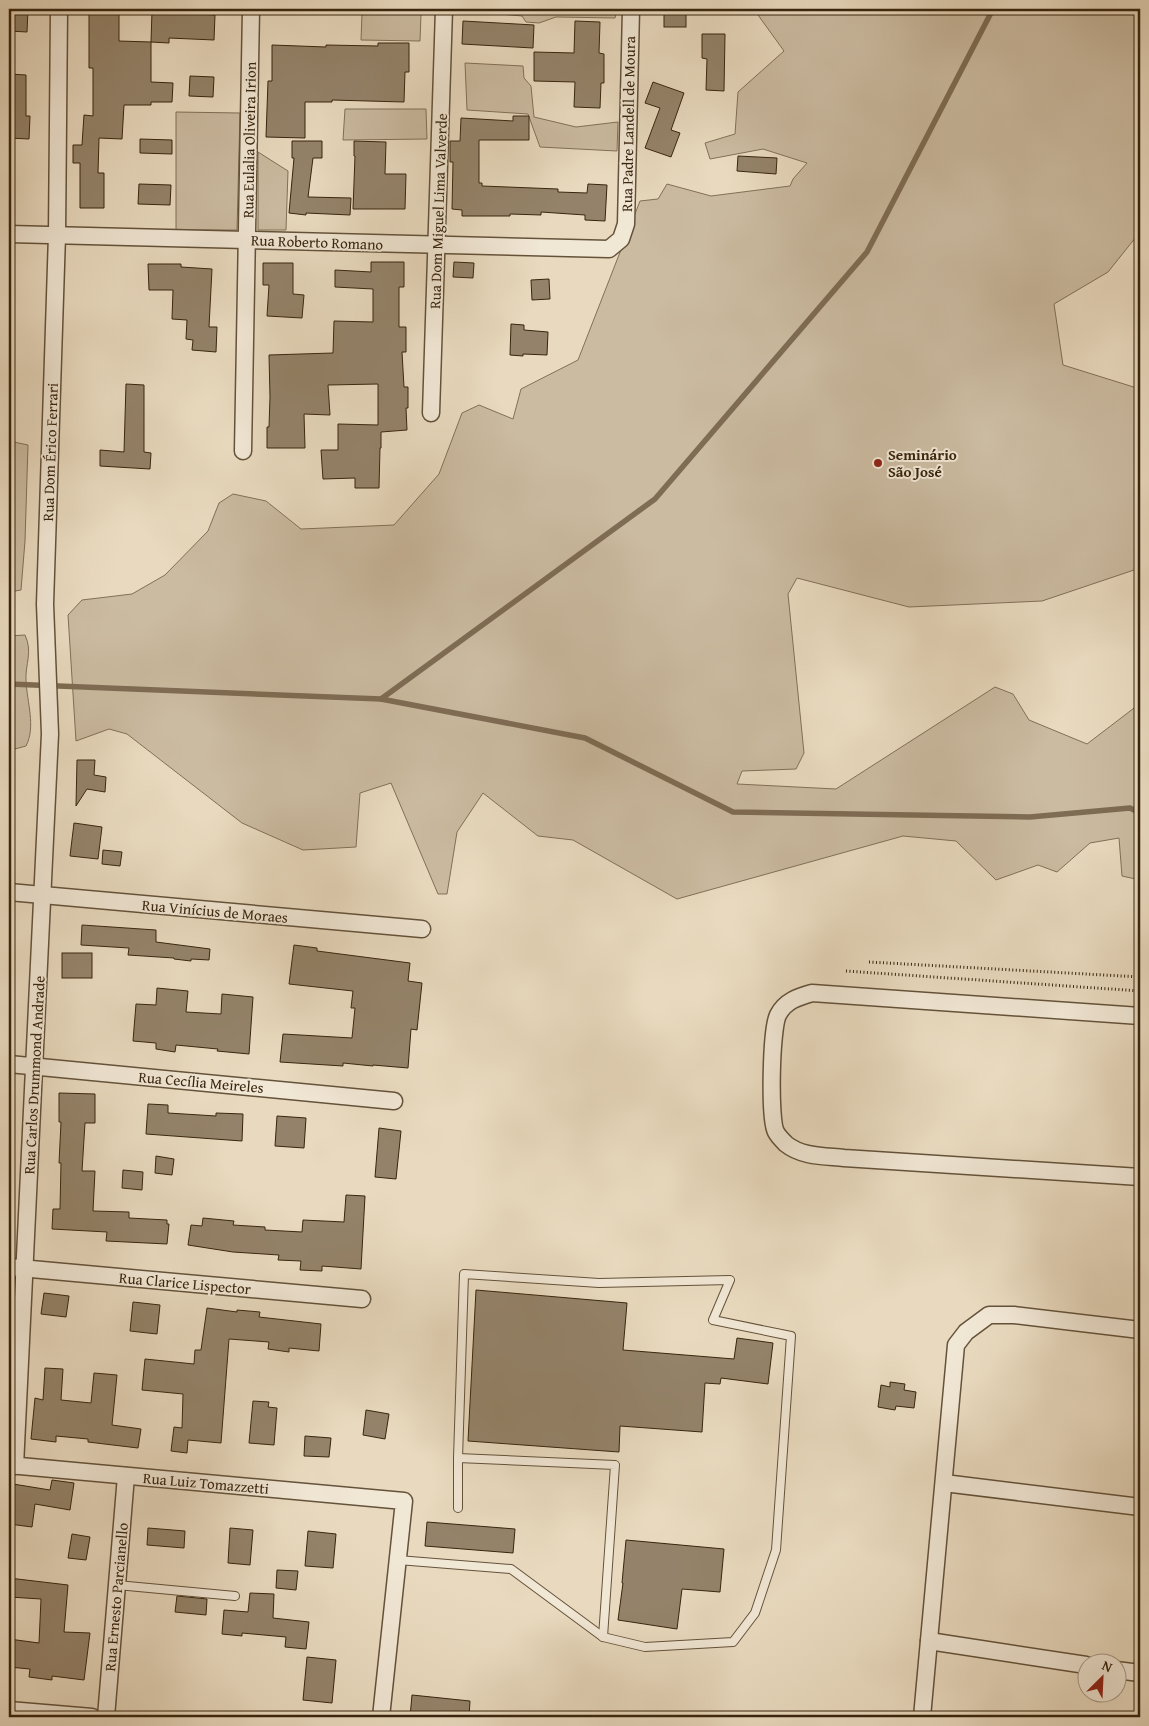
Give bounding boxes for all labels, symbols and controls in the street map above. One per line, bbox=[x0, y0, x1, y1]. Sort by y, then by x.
street label: Rua Padre Landell de Moura bbox=[616, 36, 640, 212]
street label: Rua Eulalia Oliveira Irion bbox=[237, 61, 261, 218]
street label: Rua Dom Miguel Lima Valverde bbox=[424, 113, 452, 309]
street label: Rua Roberto Romano bbox=[250, 229, 384, 255]
street label: Rua Dom Érico Ferrari bbox=[37, 382, 63, 522]
place label: Seminário São José bbox=[888, 444, 957, 482]
marker: Seminário São José bbox=[872, 457, 884, 469]
street label: Rua Vinícius de Moraes bbox=[141, 894, 289, 928]
street label: Rua Carlos Drummond Andrade bbox=[18, 975, 50, 1175]
street label: Rua Cecília Meireles bbox=[137, 1066, 265, 1098]
street label: Rua Clarice Lispector bbox=[118, 1267, 252, 1299]
street label: Rua Luiz Tomazzetti bbox=[142, 1467, 270, 1499]
street label: Rua Ernesto Parcianello bbox=[99, 1521, 133, 1672]
north arrow bbox=[1076, 1654, 1126, 1704]
text: N bbox=[1099, 1655, 1116, 1677]

